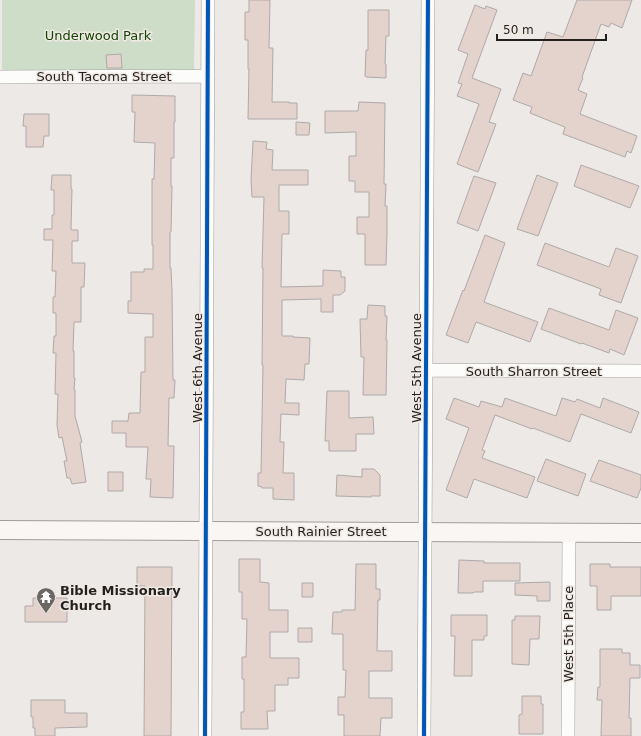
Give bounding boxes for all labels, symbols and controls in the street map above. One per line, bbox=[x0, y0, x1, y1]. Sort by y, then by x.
scale bar bbox=[497, 16, 606, 42]
text: 50 m bbox=[503, 23, 534, 37]
park label: Underwood Park bbox=[45, 28, 152, 43]
street label: South Tacoma Street bbox=[36, 69, 172, 84]
street label: West 6th Avenue bbox=[190, 313, 205, 423]
street label: West 5th Avenue bbox=[409, 313, 424, 423]
street label: South Sharron Street bbox=[466, 364, 602, 379]
street label: South Rainier Street bbox=[255, 524, 387, 539]
place label: Bible Missionary Church bbox=[60, 583, 181, 613]
temple icon: Bible Missionary Church bbox=[35, 586, 57, 614]
street label: West 5th Place bbox=[561, 586, 576, 682]

